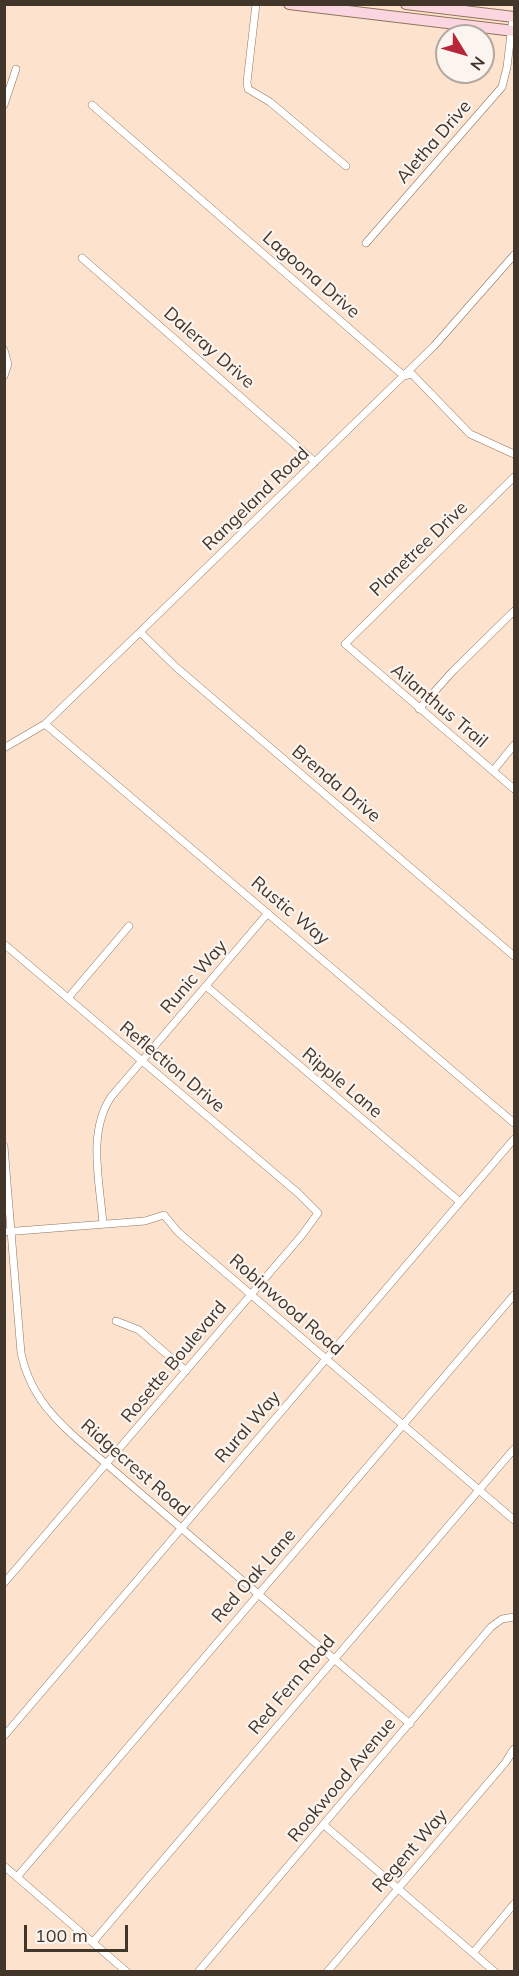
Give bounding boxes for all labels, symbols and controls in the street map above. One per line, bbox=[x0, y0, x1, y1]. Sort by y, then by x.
north arrow bbox=[435, 24, 495, 84]
text: N bbox=[466, 53, 489, 74]
street label: Aletha Drive bbox=[392, 96, 476, 188]
street label: Lagoona Drive bbox=[258, 227, 364, 323]
street label: Daleray Drive bbox=[159, 303, 259, 393]
street label: Rangeland Road bbox=[198, 443, 314, 555]
street label: Planetree Drive bbox=[366, 497, 472, 601]
street label: Ailanthus Trail bbox=[386, 659, 492, 753]
street label: Brenda Drive bbox=[287, 741, 385, 827]
street label: Rustic Way bbox=[247, 872, 333, 950]
street label: Runic Way bbox=[156, 936, 232, 1018]
street label: Reflection Drive bbox=[115, 1017, 229, 1117]
street label: Ripple Lane bbox=[297, 1043, 387, 1123]
street label: Robinwood Road bbox=[225, 1250, 347, 1360]
street label: Rosette Boulevard bbox=[117, 1297, 231, 1427]
street label: Rural Way bbox=[211, 1387, 285, 1467]
street label: Ridgecrest Road bbox=[76, 1415, 194, 1521]
street label: Red Oak Lane bbox=[207, 1525, 301, 1627]
street label: Red Fern Road bbox=[244, 1631, 340, 1739]
street label: Rookwood Avenue bbox=[284, 1713, 400, 1847]
street label: Regent Way bbox=[368, 1805, 452, 1897]
scale bar bbox=[27, 1913, 130, 1951]
text: 100 m bbox=[35, 1924, 88, 1947]

